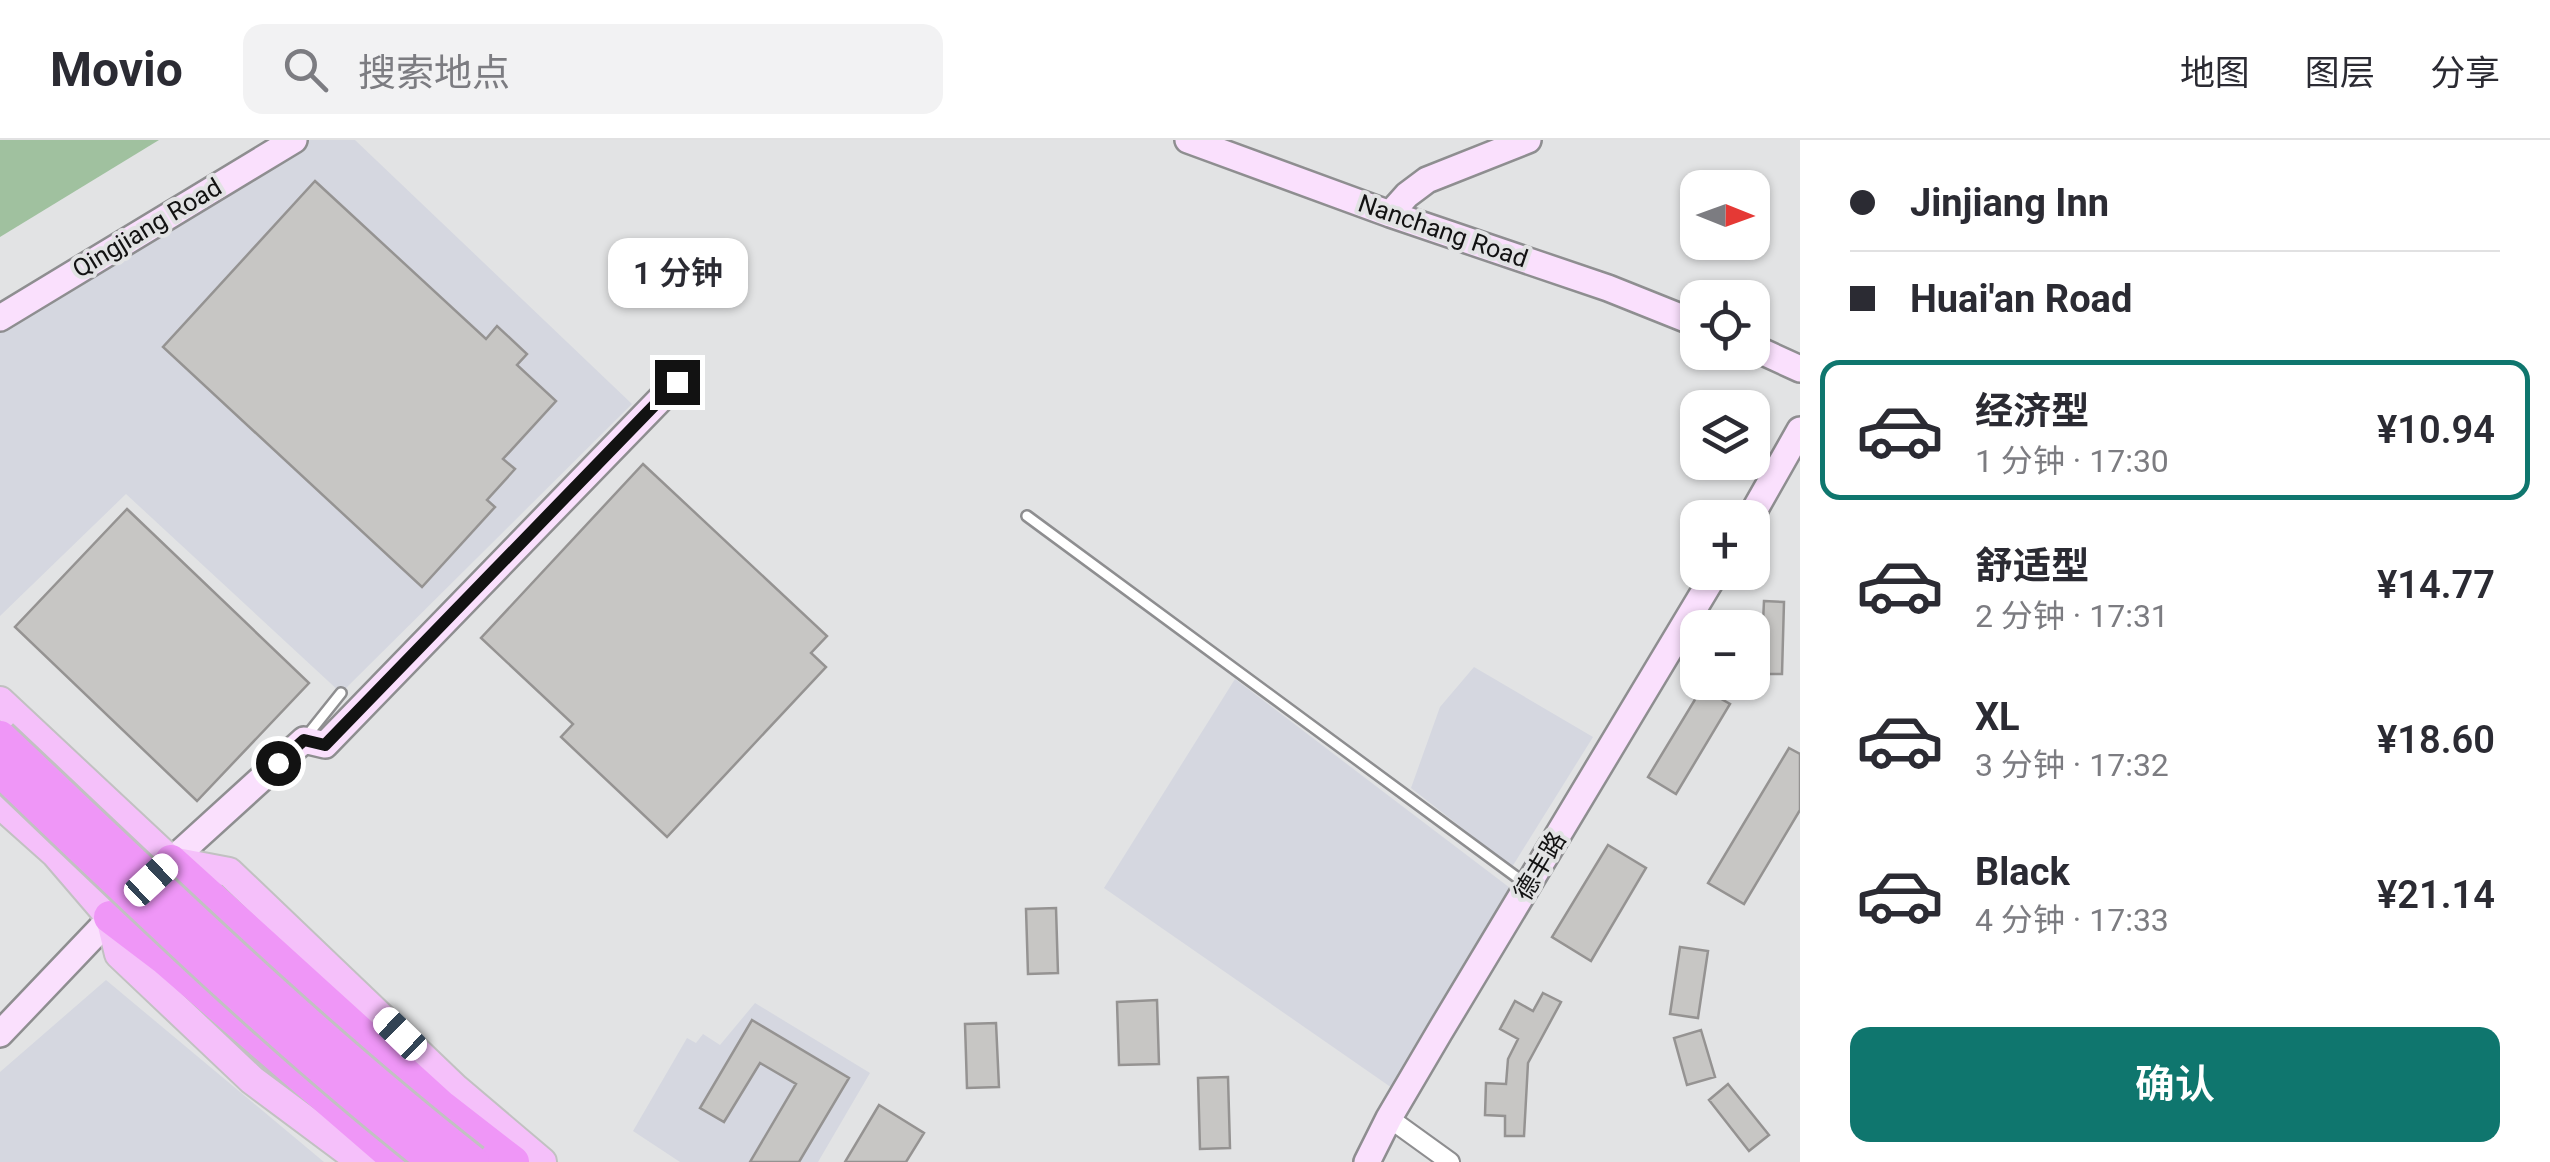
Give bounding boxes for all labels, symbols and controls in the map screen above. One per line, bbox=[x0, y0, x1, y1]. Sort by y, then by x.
search box bbox=[243, 24, 943, 114]
text: Movio bbox=[50, 41, 183, 98]
icon: search bbox=[278, 42, 333, 97]
text: 搜索地点 bbox=[358, 51, 510, 95]
text: 地图 bbox=[2180, 53, 2250, 94]
text: 图层 bbox=[2305, 53, 2375, 94]
text: 分享 bbox=[2430, 53, 2500, 94]
north arrow bbox=[1680, 170, 1770, 260]
map controls bbox=[1680, 170, 1770, 700]
street label: Qingjiang Road bbox=[67, 172, 227, 284]
text: Jinjiang Inn bbox=[1910, 181, 2109, 225]
street label: Nanchang Road bbox=[1355, 188, 1531, 274]
callout: 1 分钟 bbox=[607, 237, 747, 307]
text: 1 分钟 bbox=[633, 254, 723, 292]
text: Huai'an Road bbox=[1910, 277, 2132, 321]
button: locate bbox=[1680, 280, 1770, 370]
route end bbox=[655, 360, 700, 405]
icon: car bbox=[1855, 385, 1945, 475]
text: 经济型 bbox=[1975, 389, 2089, 433]
button: layers bbox=[1680, 390, 1770, 480]
text: ¥10.94 bbox=[2377, 408, 2495, 452]
text: 1 分钟 · 17:30 bbox=[1975, 442, 2169, 480]
button: + bbox=[1680, 500, 1770, 590]
icon: car bbox=[1855, 540, 1945, 630]
text: 舒适型 bbox=[1975, 544, 2089, 588]
text: ¥14.77 bbox=[2377, 563, 2495, 607]
text: 2 分钟 · 17:31 bbox=[1975, 597, 2169, 635]
button: − bbox=[1680, 610, 1770, 700]
icon: car bbox=[1855, 695, 1945, 785]
text: XL bbox=[1975, 695, 2020, 739]
text: ¥18.60 bbox=[2377, 718, 2495, 762]
route start bbox=[256, 741, 301, 786]
text: 3 分钟 · 17:32 bbox=[1975, 746, 2169, 784]
street label: 德丰路 bbox=[1508, 826, 1572, 906]
car bbox=[119, 849, 183, 911]
icon: car bbox=[1855, 850, 1945, 940]
text: Black bbox=[1975, 850, 2070, 894]
text: ¥21.14 bbox=[2377, 873, 2495, 917]
text: 4 分钟 · 17:33 bbox=[1975, 901, 2169, 939]
car bbox=[368, 1002, 432, 1066]
button: 确认 bbox=[1850, 1027, 2500, 1142]

